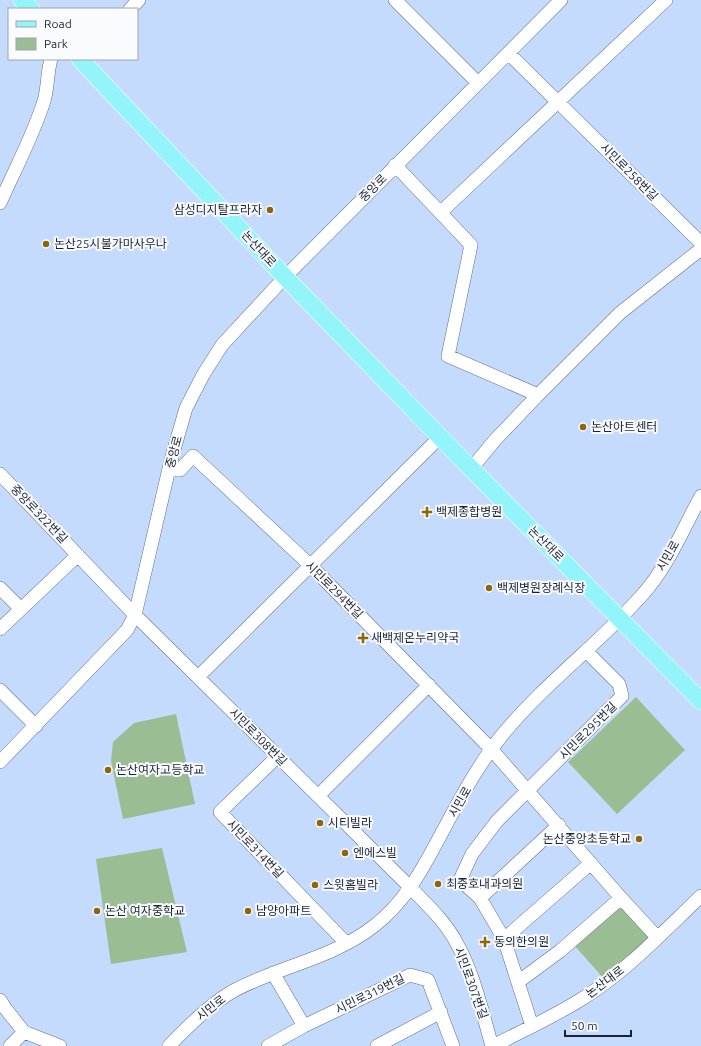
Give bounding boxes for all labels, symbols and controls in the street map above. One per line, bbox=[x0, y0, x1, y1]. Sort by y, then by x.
legend bbox=[8, 8, 138, 60]
text: Road bbox=[44, 17, 72, 30]
text: Park bbox=[44, 37, 68, 50]
street label: 시민로258번길 bbox=[598, 140, 661, 203]
street label: 중앙로 bbox=[356, 171, 389, 204]
place label: 삼성디지탈프라자 bbox=[174, 203, 262, 216]
marker: 삼성디지탈프라자 bbox=[265, 205, 275, 215]
street label: 논산대로 bbox=[240, 228, 279, 269]
place label: 논산25시불가마사우나 bbox=[54, 237, 167, 250]
marker: 논산25시불가마사우나 bbox=[41, 239, 51, 249]
place label: 논산아트센터 bbox=[591, 420, 657, 433]
marker: 논산아트센터 bbox=[578, 422, 588, 432]
street label: 중앙로 bbox=[163, 434, 184, 470]
street label: 중앙로322번길 bbox=[8, 482, 70, 545]
place label: 백제종합병원 bbox=[436, 505, 502, 518]
marker: 백제종합병원 bbox=[421, 506, 433, 518]
street label: 논산대로 bbox=[526, 523, 567, 564]
street label: 시민로 bbox=[654, 538, 681, 573]
street label: 시민로294번길 bbox=[303, 558, 366, 621]
place label: 백제병원장례식장 bbox=[497, 581, 585, 594]
marker: 백제병원장례식장 bbox=[484, 583, 494, 593]
place label: 새백제온누리약국 bbox=[371, 631, 459, 644]
marker: 새백제온누리약국 bbox=[358, 633, 368, 643]
street label: 시민로295번길 bbox=[556, 699, 619, 762]
street label: 시민로308번길 bbox=[227, 705, 290, 768]
place label: 논산여자고등학교 bbox=[116, 763, 204, 776]
marker: 논산여자고등학교 bbox=[103, 765, 113, 775]
street label: 시민로 bbox=[446, 784, 473, 819]
place label: 시티빌라 bbox=[328, 816, 372, 829]
street label: 시민로314번길 bbox=[224, 817, 286, 880]
marker: 시티빌라 bbox=[315, 818, 325, 828]
place label: 논산중앙초등학교 bbox=[543, 832, 631, 845]
marker: 논산중앙초등학교 bbox=[634, 834, 644, 844]
place label: 엔에스빌 bbox=[353, 846, 397, 859]
marker: 엔에스빌 bbox=[340, 848, 350, 858]
place label: 최중호내과의원 bbox=[446, 877, 523, 890]
place label: 스윗홈빌라 bbox=[323, 878, 378, 891]
marker: 최중호내과의원 bbox=[433, 879, 443, 889]
marker: 스윗홈빌라 bbox=[310, 880, 320, 890]
place label: 논산 여자중학교 bbox=[105, 904, 185, 917]
place label: 남양아파트 bbox=[256, 904, 311, 917]
marker: 논산 여자중학교 bbox=[92, 906, 102, 916]
marker: 남양아파트 bbox=[243, 906, 253, 916]
place label: 동의한의원 bbox=[494, 935, 549, 948]
marker: 동의한의원 bbox=[479, 936, 491, 948]
street label: 시민로307번길 bbox=[452, 945, 490, 1021]
street label: 논산대로 bbox=[583, 963, 626, 1000]
street label: 시민로319번길 bbox=[333, 971, 407, 1016]
street label: 시민로 bbox=[194, 992, 228, 1023]
scale bar bbox=[565, 1012, 631, 1038]
text: 50 m bbox=[571, 1019, 598, 1032]

